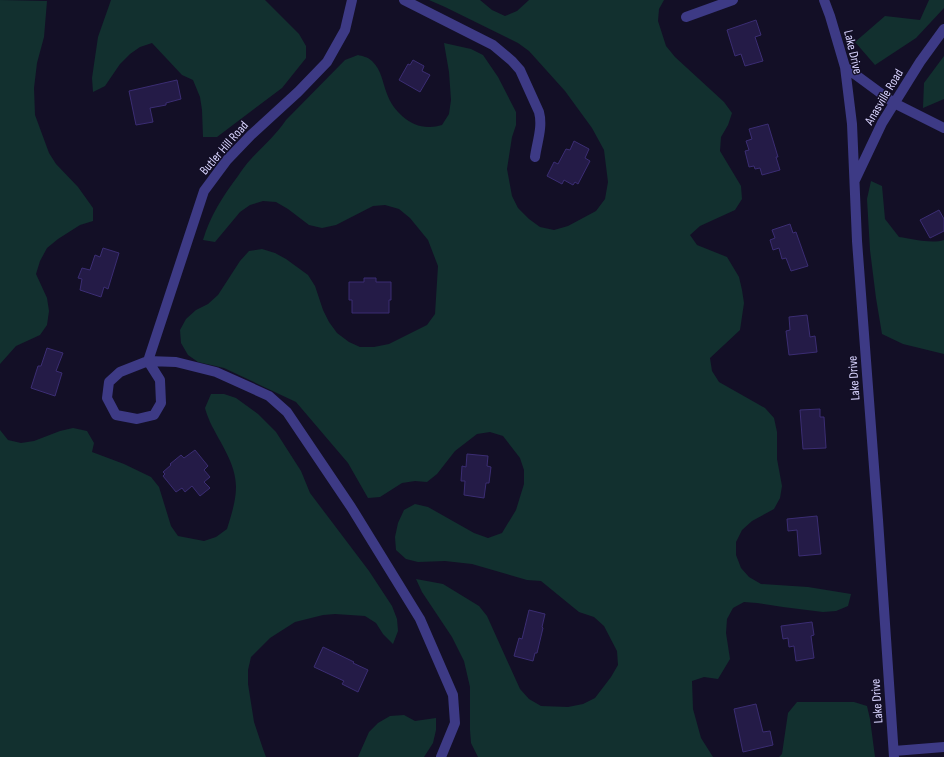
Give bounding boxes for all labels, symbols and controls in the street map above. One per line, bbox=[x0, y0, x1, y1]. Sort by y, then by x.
street label: Lake Drive bbox=[840, 28, 866, 76]
street label: Anasville Road bbox=[861, 66, 907, 129]
street label: Butler Hill Road bbox=[196, 118, 252, 178]
street label: Lake Drive bbox=[844, 355, 864, 401]
street label: Lake Drive bbox=[867, 678, 887, 724]

